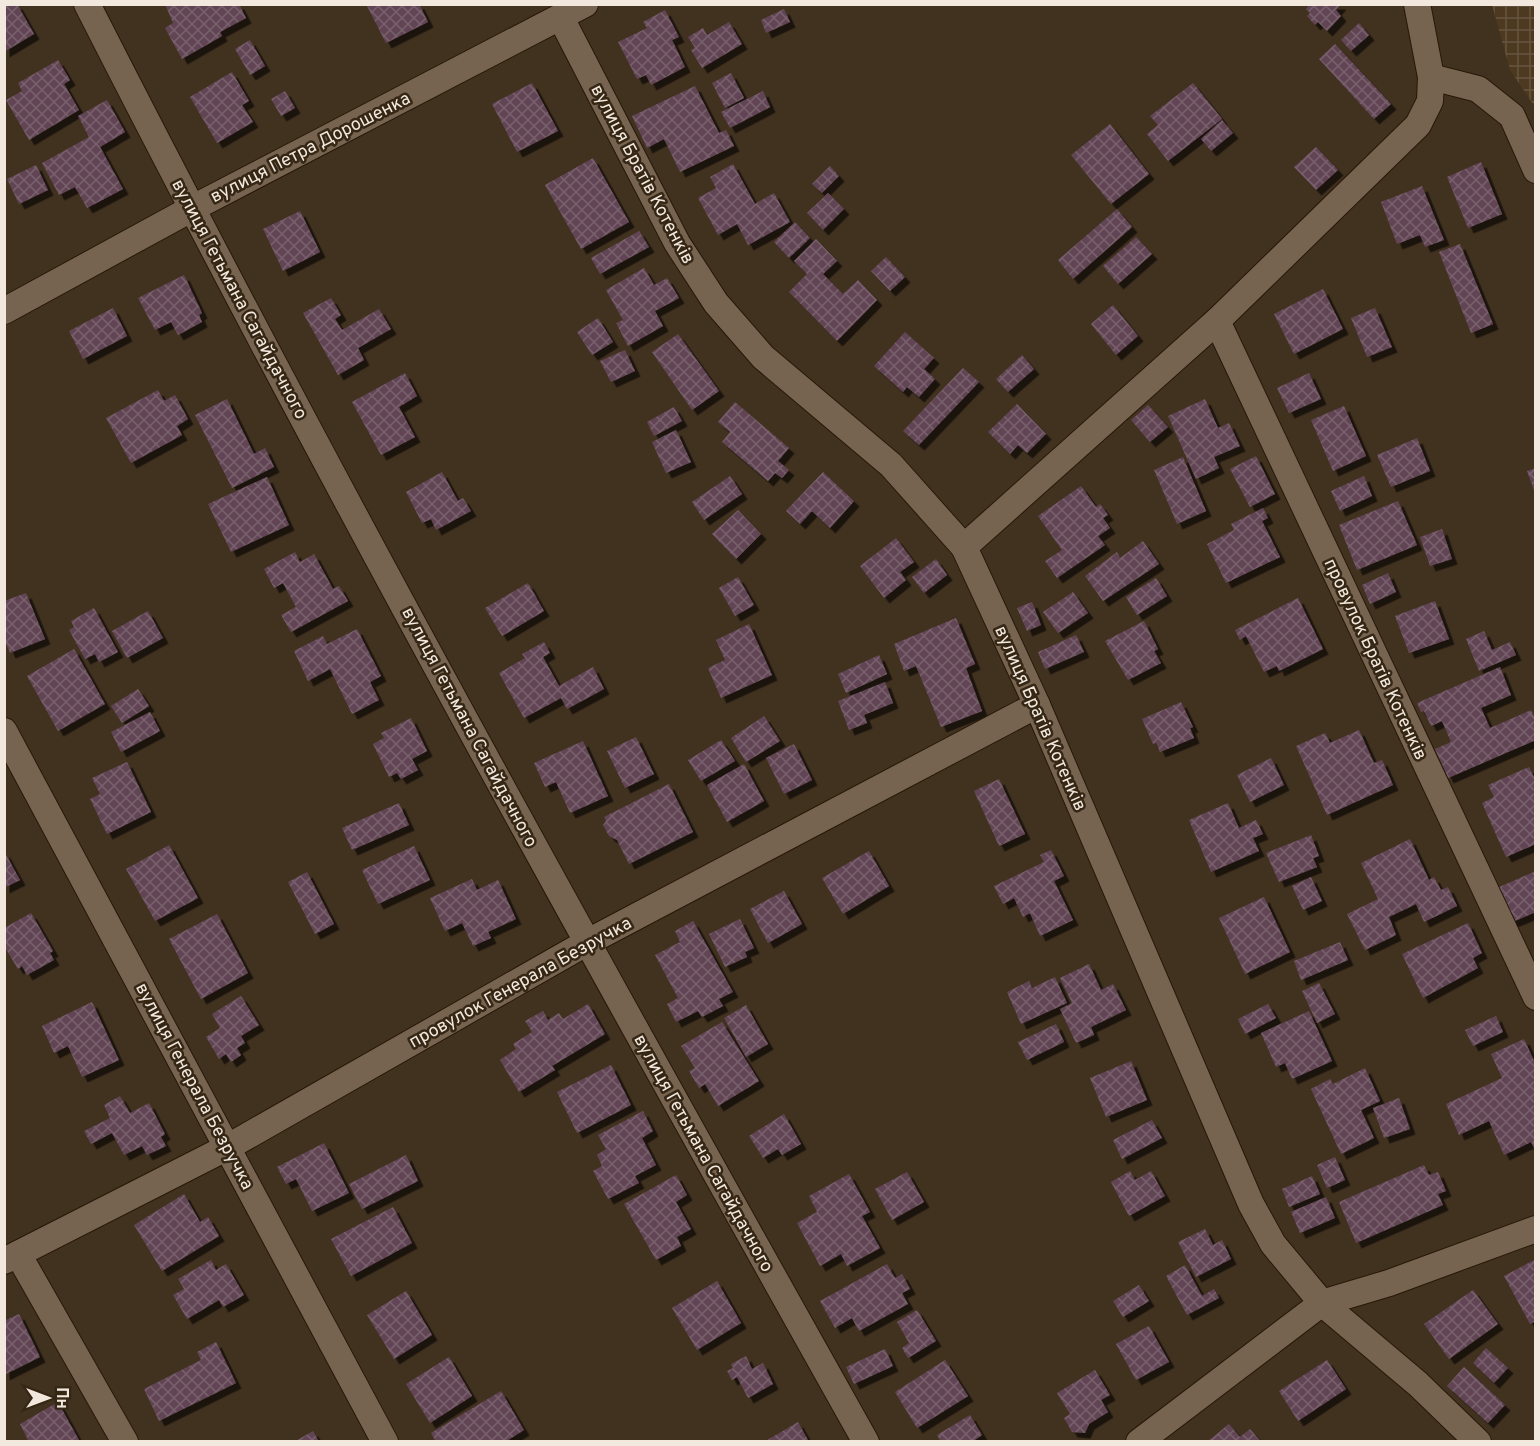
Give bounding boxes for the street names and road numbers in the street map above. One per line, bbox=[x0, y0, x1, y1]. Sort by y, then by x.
street label: вулиця Братів Котенків bbox=[585, 81, 699, 268]
street label: вулиця Петра Дорошенка bbox=[207, 88, 415, 209]
street label: вулиця Гетьмана Сагайдачного bbox=[165, 176, 312, 424]
street label: провулок Братів Котенків bbox=[1318, 555, 1432, 764]
street label: вулиця Гетьмана Сагайдачного bbox=[395, 604, 542, 852]
street label: вулиця Братів Котенків bbox=[988, 623, 1091, 815]
street label: провулок Генерала Безручка bbox=[405, 912, 636, 1054]
street label: вулиця Генерала Безручка bbox=[129, 979, 258, 1194]
street label: вулиця Гетьмана Сагайдачного bbox=[628, 1031, 778, 1277]

